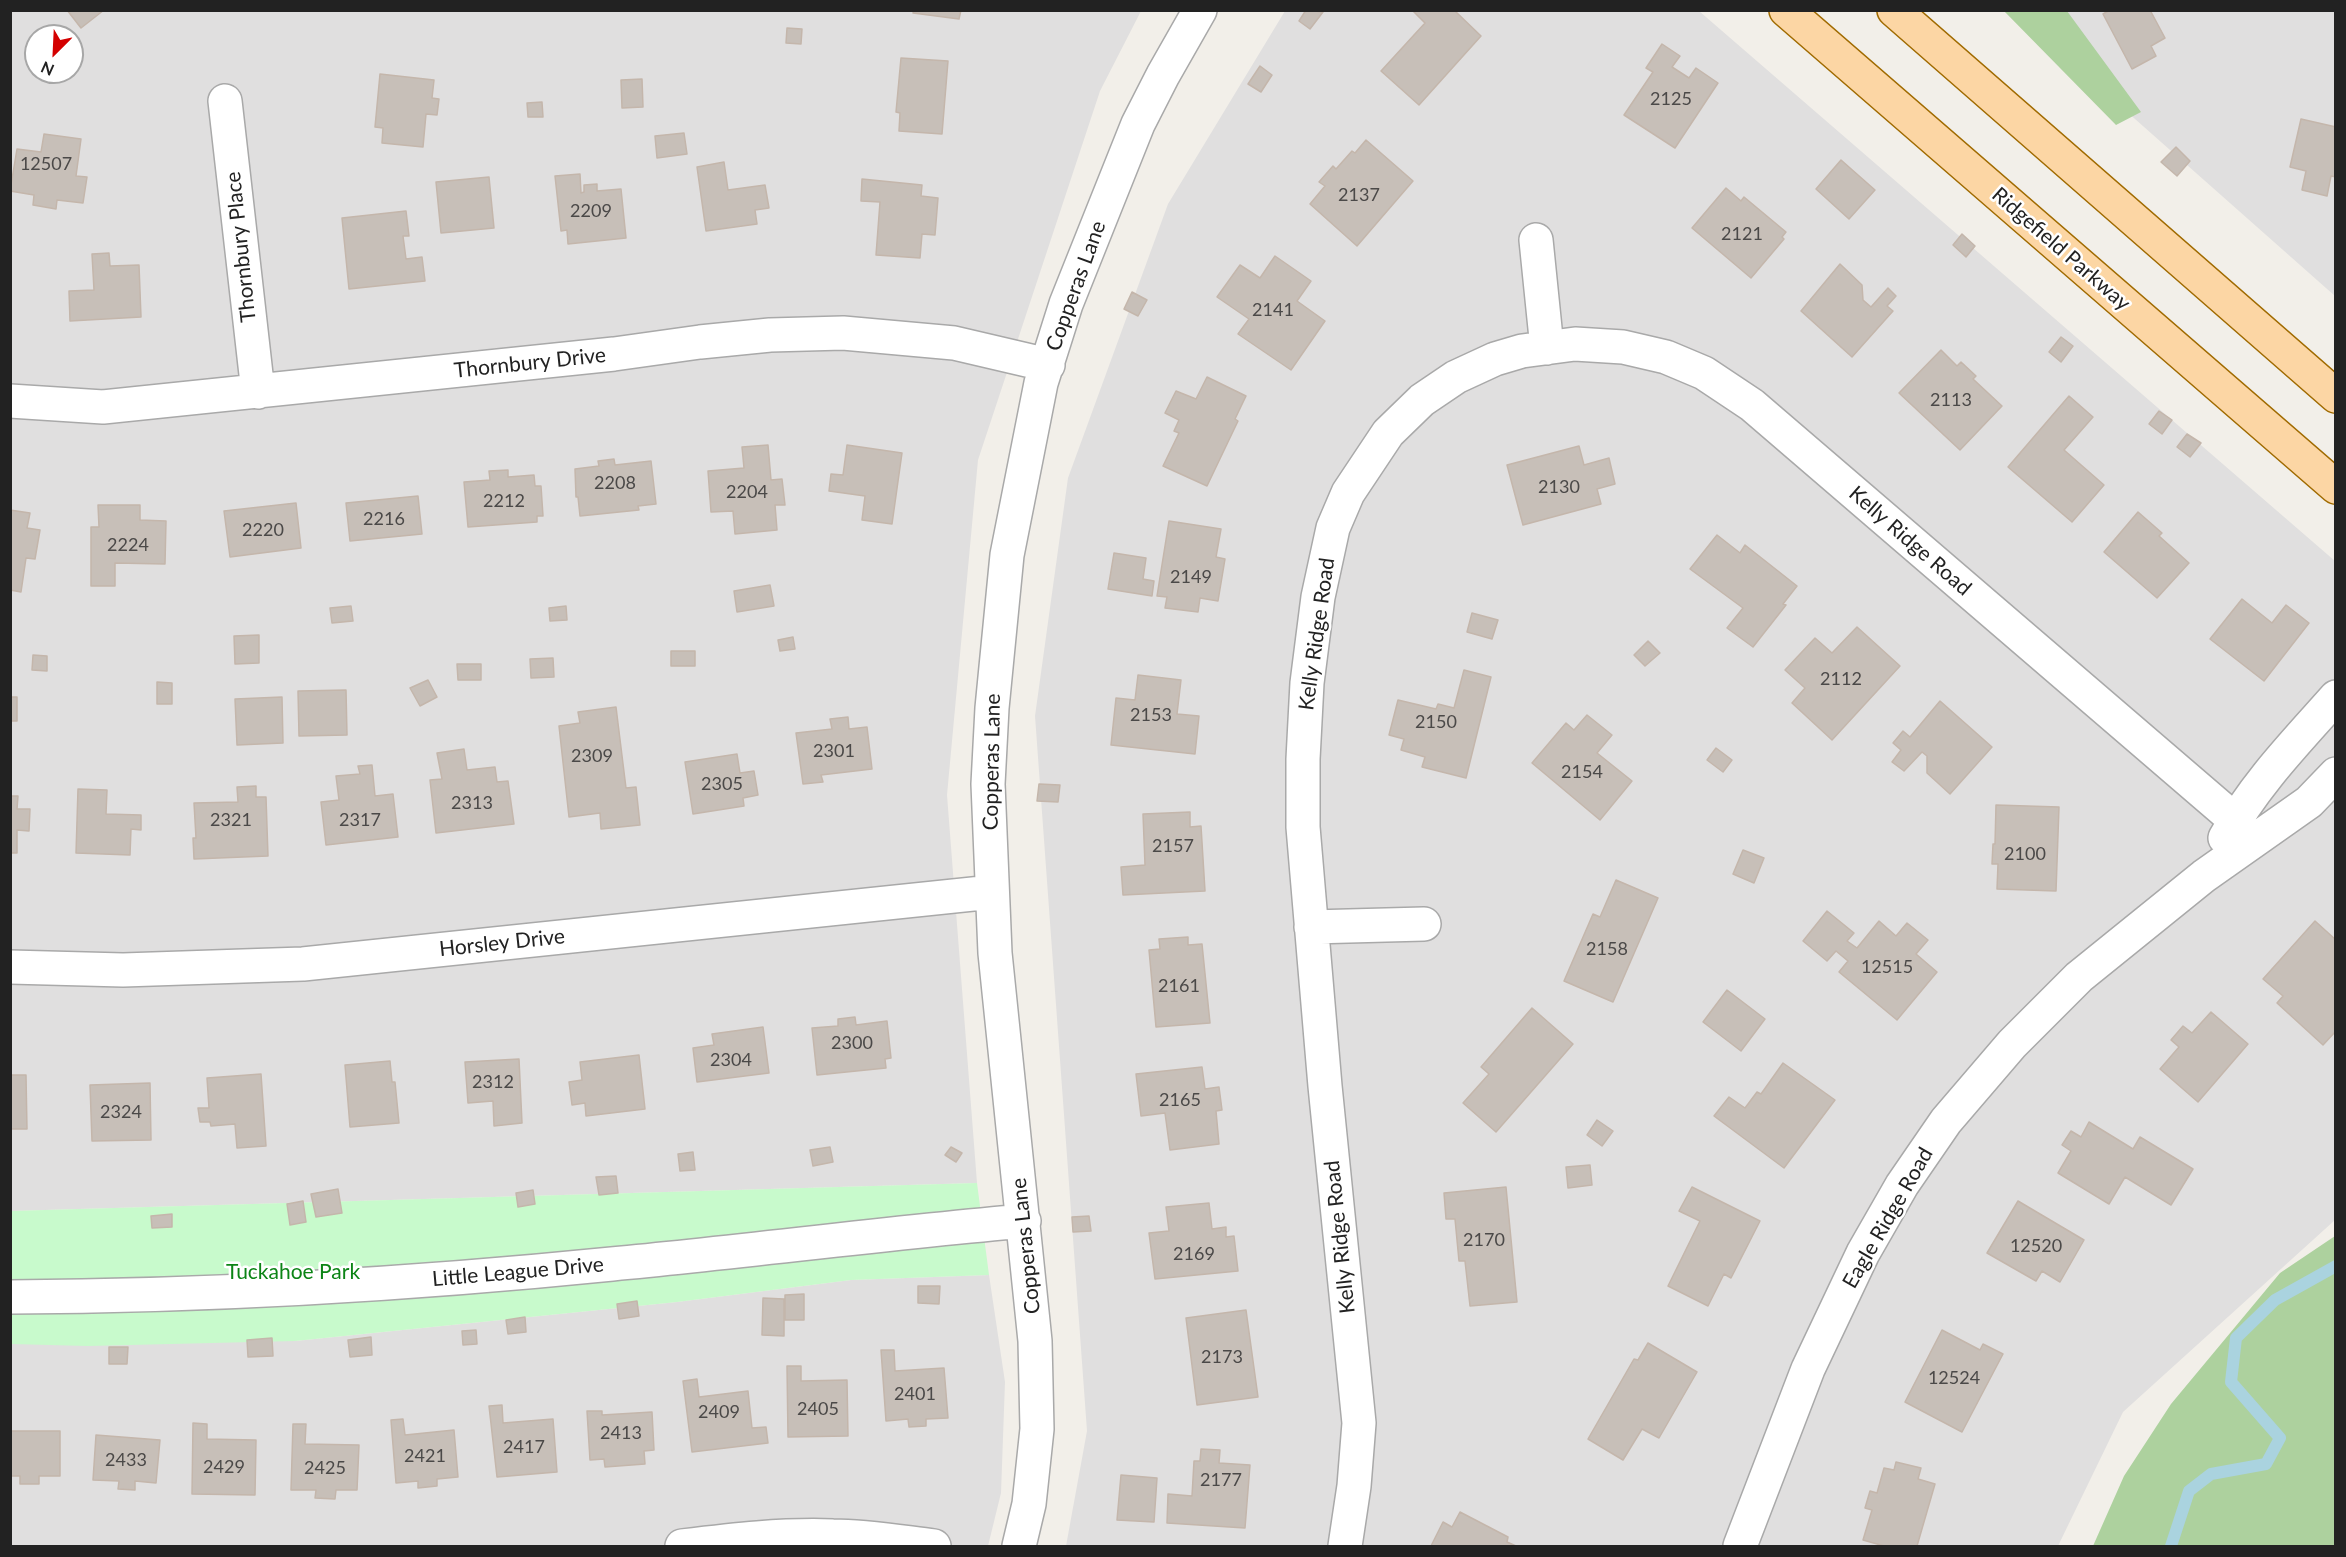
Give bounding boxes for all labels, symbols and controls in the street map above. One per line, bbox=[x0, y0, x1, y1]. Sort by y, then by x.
north arrow bbox=[24, 24, 84, 84]
text: N bbox=[38, 58, 57, 80]
house number: 2125 bbox=[1650, 88, 1692, 110]
house number: 12507 bbox=[20, 153, 72, 175]
street label: Thornbury Place bbox=[221, 170, 261, 324]
street label: Ridgefield Parkway bbox=[1987, 182, 2135, 316]
house number: 2137 bbox=[1338, 184, 1380, 206]
house number: 2209 bbox=[570, 200, 612, 222]
street label: Copperas Lane bbox=[1041, 217, 1111, 355]
house number: 2121 bbox=[1721, 223, 1763, 245]
house number: 2141 bbox=[1252, 299, 1294, 321]
street label: Thornbury Drive bbox=[453, 342, 607, 384]
house number: 2113 bbox=[1930, 389, 1972, 411]
house number: 2208 bbox=[594, 472, 636, 494]
house number: 2130 bbox=[1538, 476, 1580, 498]
house number: 2204 bbox=[726, 481, 768, 503]
street label: Kelly Ridge Road bbox=[1844, 481, 1976, 601]
house number: 2212 bbox=[483, 490, 525, 512]
house number: 2216 bbox=[363, 508, 405, 530]
house number: 2220 bbox=[242, 519, 284, 541]
house number: 2224 bbox=[107, 534, 149, 556]
street label: Kelly Ridge Road bbox=[1294, 556, 1340, 712]
house number: 2149 bbox=[1170, 566, 1212, 588]
house number: 2112 bbox=[1820, 668, 1862, 690]
street label: Copperas Lane bbox=[978, 693, 1006, 831]
house number: 2153 bbox=[1130, 704, 1172, 726]
house number: 2150 bbox=[1415, 711, 1457, 733]
house number: 2301 bbox=[813, 740, 855, 762]
house number: 2309 bbox=[571, 745, 613, 767]
house number: 2154 bbox=[1561, 761, 1603, 783]
house number: 2305 bbox=[701, 773, 743, 795]
house number: 2313 bbox=[451, 792, 493, 814]
house number: 2321 bbox=[210, 809, 252, 831]
house number: 2317 bbox=[339, 809, 381, 831]
house number: 2157 bbox=[1152, 835, 1194, 857]
house number: 2100 bbox=[2004, 843, 2046, 865]
street label: Horsley Drive bbox=[438, 924, 566, 962]
house number: 2158 bbox=[1586, 938, 1628, 960]
house number: 12515 bbox=[1861, 956, 1913, 978]
house number: 2161 bbox=[1158, 975, 1200, 997]
house number: 2300 bbox=[831, 1032, 873, 1054]
house number: 2304 bbox=[710, 1049, 752, 1071]
house number: 2312 bbox=[472, 1071, 514, 1093]
house number: 2165 bbox=[1159, 1089, 1201, 1111]
house number: 2324 bbox=[100, 1101, 142, 1123]
street label: Eagle Ridge Road bbox=[1837, 1143, 1939, 1293]
street label: Kelly Ridge Road bbox=[1319, 1159, 1361, 1315]
street label: Copperas Lane bbox=[1006, 1177, 1046, 1315]
house number: 2170 bbox=[1463, 1229, 1505, 1251]
house number: 12520 bbox=[2010, 1235, 2062, 1257]
house number: 2169 bbox=[1173, 1243, 1215, 1265]
street label: Little League Drive bbox=[431, 1252, 605, 1292]
park label: Tuckahoe Park bbox=[226, 1259, 360, 1285]
house number: 2173 bbox=[1201, 1346, 1243, 1368]
house number: 12524 bbox=[1928, 1367, 1980, 1389]
house number: 2401 bbox=[894, 1383, 936, 1405]
house number: 2405 bbox=[797, 1398, 839, 1420]
house number: 2409 bbox=[698, 1401, 740, 1423]
house number: 2413 bbox=[600, 1422, 642, 1444]
house number: 2417 bbox=[503, 1436, 545, 1458]
house number: 2421 bbox=[404, 1445, 446, 1467]
house number: 2433 bbox=[105, 1449, 147, 1471]
house number: 2429 bbox=[203, 1456, 245, 1478]
house number: 2425 bbox=[304, 1457, 346, 1479]
house number: 2177 bbox=[1200, 1469, 1242, 1491]

